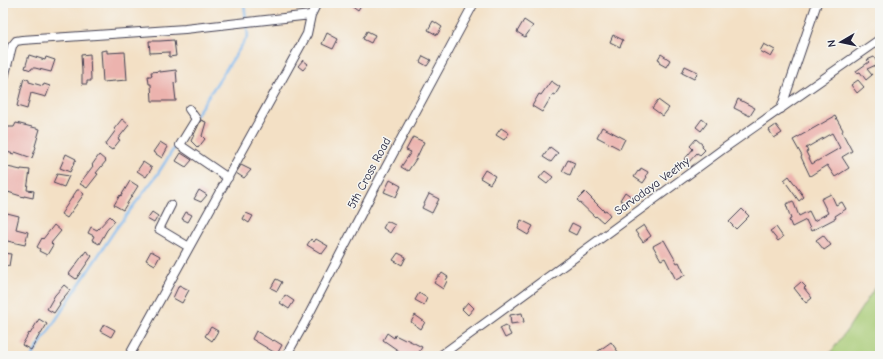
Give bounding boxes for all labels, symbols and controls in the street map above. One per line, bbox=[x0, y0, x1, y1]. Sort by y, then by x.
north arrow bbox=[821, 22, 861, 62]
text: N bbox=[825, 39, 839, 48]
street label: 5th Cross Road bbox=[344, 135, 394, 211]
street label: Sarvodaya Veethy bbox=[612, 154, 693, 218]

